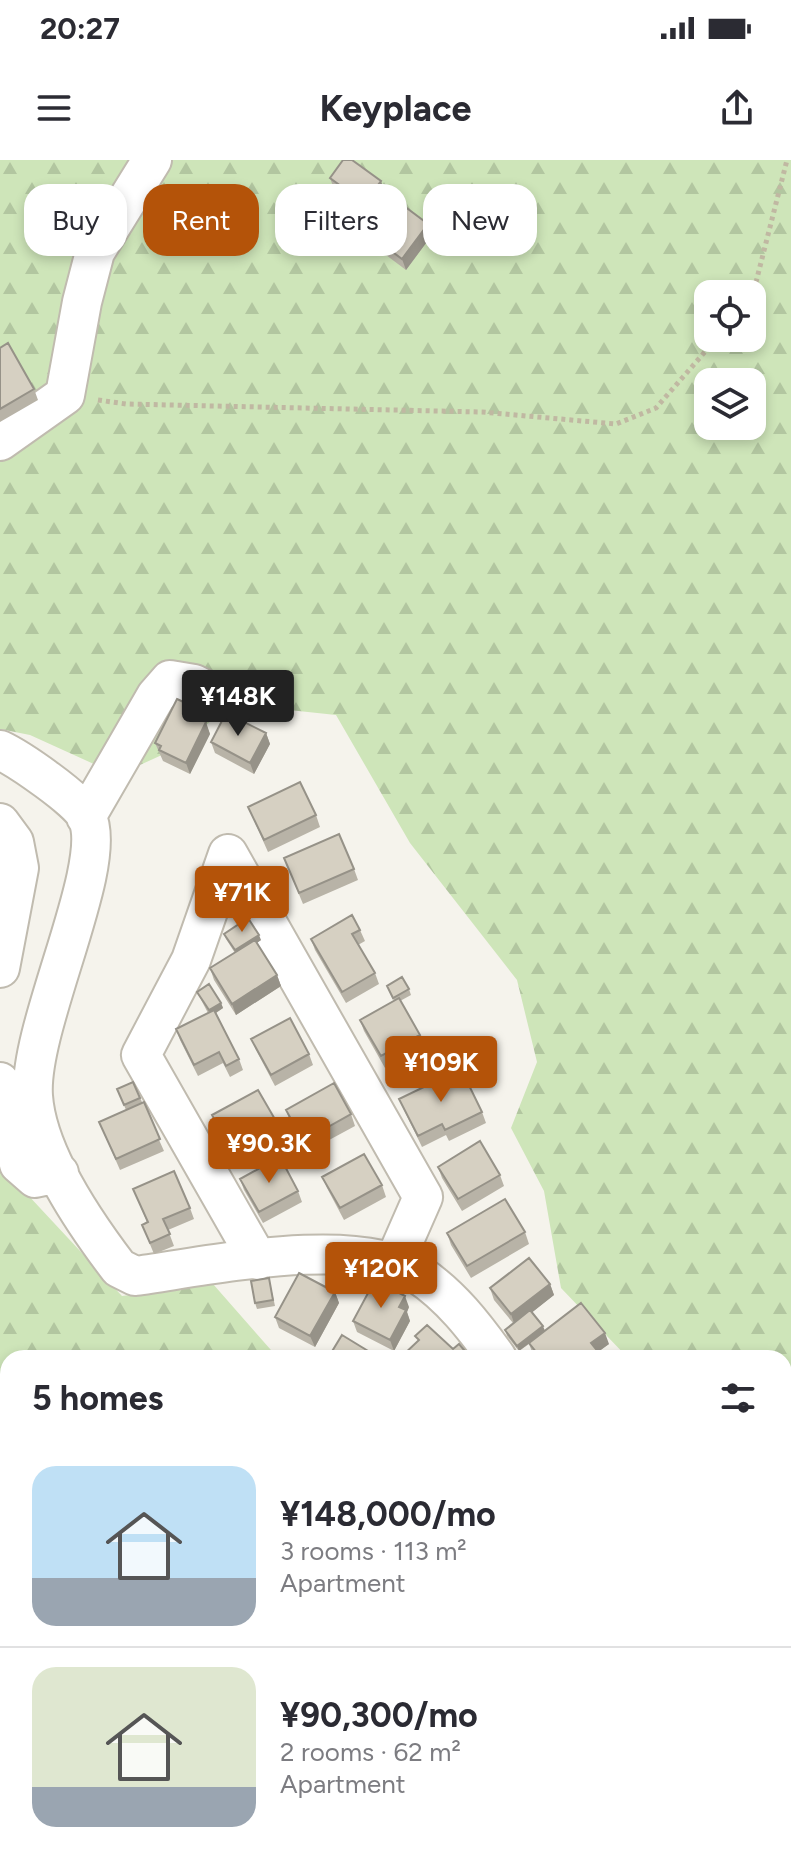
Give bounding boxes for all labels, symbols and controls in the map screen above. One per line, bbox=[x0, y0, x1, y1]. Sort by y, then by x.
text: 20:27 bbox=[40, 10, 120, 47]
icon: menu bbox=[32, 86, 76, 130]
icon: share bbox=[715, 86, 759, 130]
text: Keyplace bbox=[319, 87, 472, 130]
chip: Buy bbox=[24, 184, 127, 256]
chip: Rent bbox=[143, 184, 259, 256]
chip: Filters bbox=[275, 184, 407, 256]
chip: New bbox=[423, 184, 537, 256]
map controls bbox=[694, 280, 766, 440]
button: locate bbox=[694, 280, 766, 352]
button: layers bbox=[694, 368, 766, 440]
pin: ¥148K bbox=[182, 670, 294, 738]
text: ¥148K bbox=[200, 680, 276, 712]
pin: ¥71K bbox=[195, 866, 289, 934]
text: ¥71K bbox=[213, 876, 271, 908]
pin: ¥109K bbox=[385, 1036, 497, 1104]
text: ¥109K bbox=[403, 1046, 479, 1078]
pin: ¥90.3K bbox=[204, 1117, 334, 1185]
text: ¥90.3K bbox=[226, 1127, 312, 1159]
pin: ¥120K bbox=[325, 1242, 437, 1310]
text: ¥120K bbox=[343, 1252, 419, 1284]
icon: filters bbox=[716, 1376, 760, 1420]
text: 5 homes bbox=[32, 1378, 163, 1419]
text: ¥148,000/mo bbox=[280, 1494, 496, 1535]
icon: home bbox=[96, 1498, 192, 1594]
text: 3 rooms · 113 m² bbox=[280, 1535, 467, 1567]
text: Apartment bbox=[280, 1567, 406, 1599]
text: ¥90,300/mo bbox=[280, 1695, 478, 1736]
icon: home bbox=[96, 1699, 192, 1795]
text: 2 rooms · 62 m² bbox=[280, 1736, 461, 1768]
text: Apartment bbox=[280, 1768, 406, 1800]

